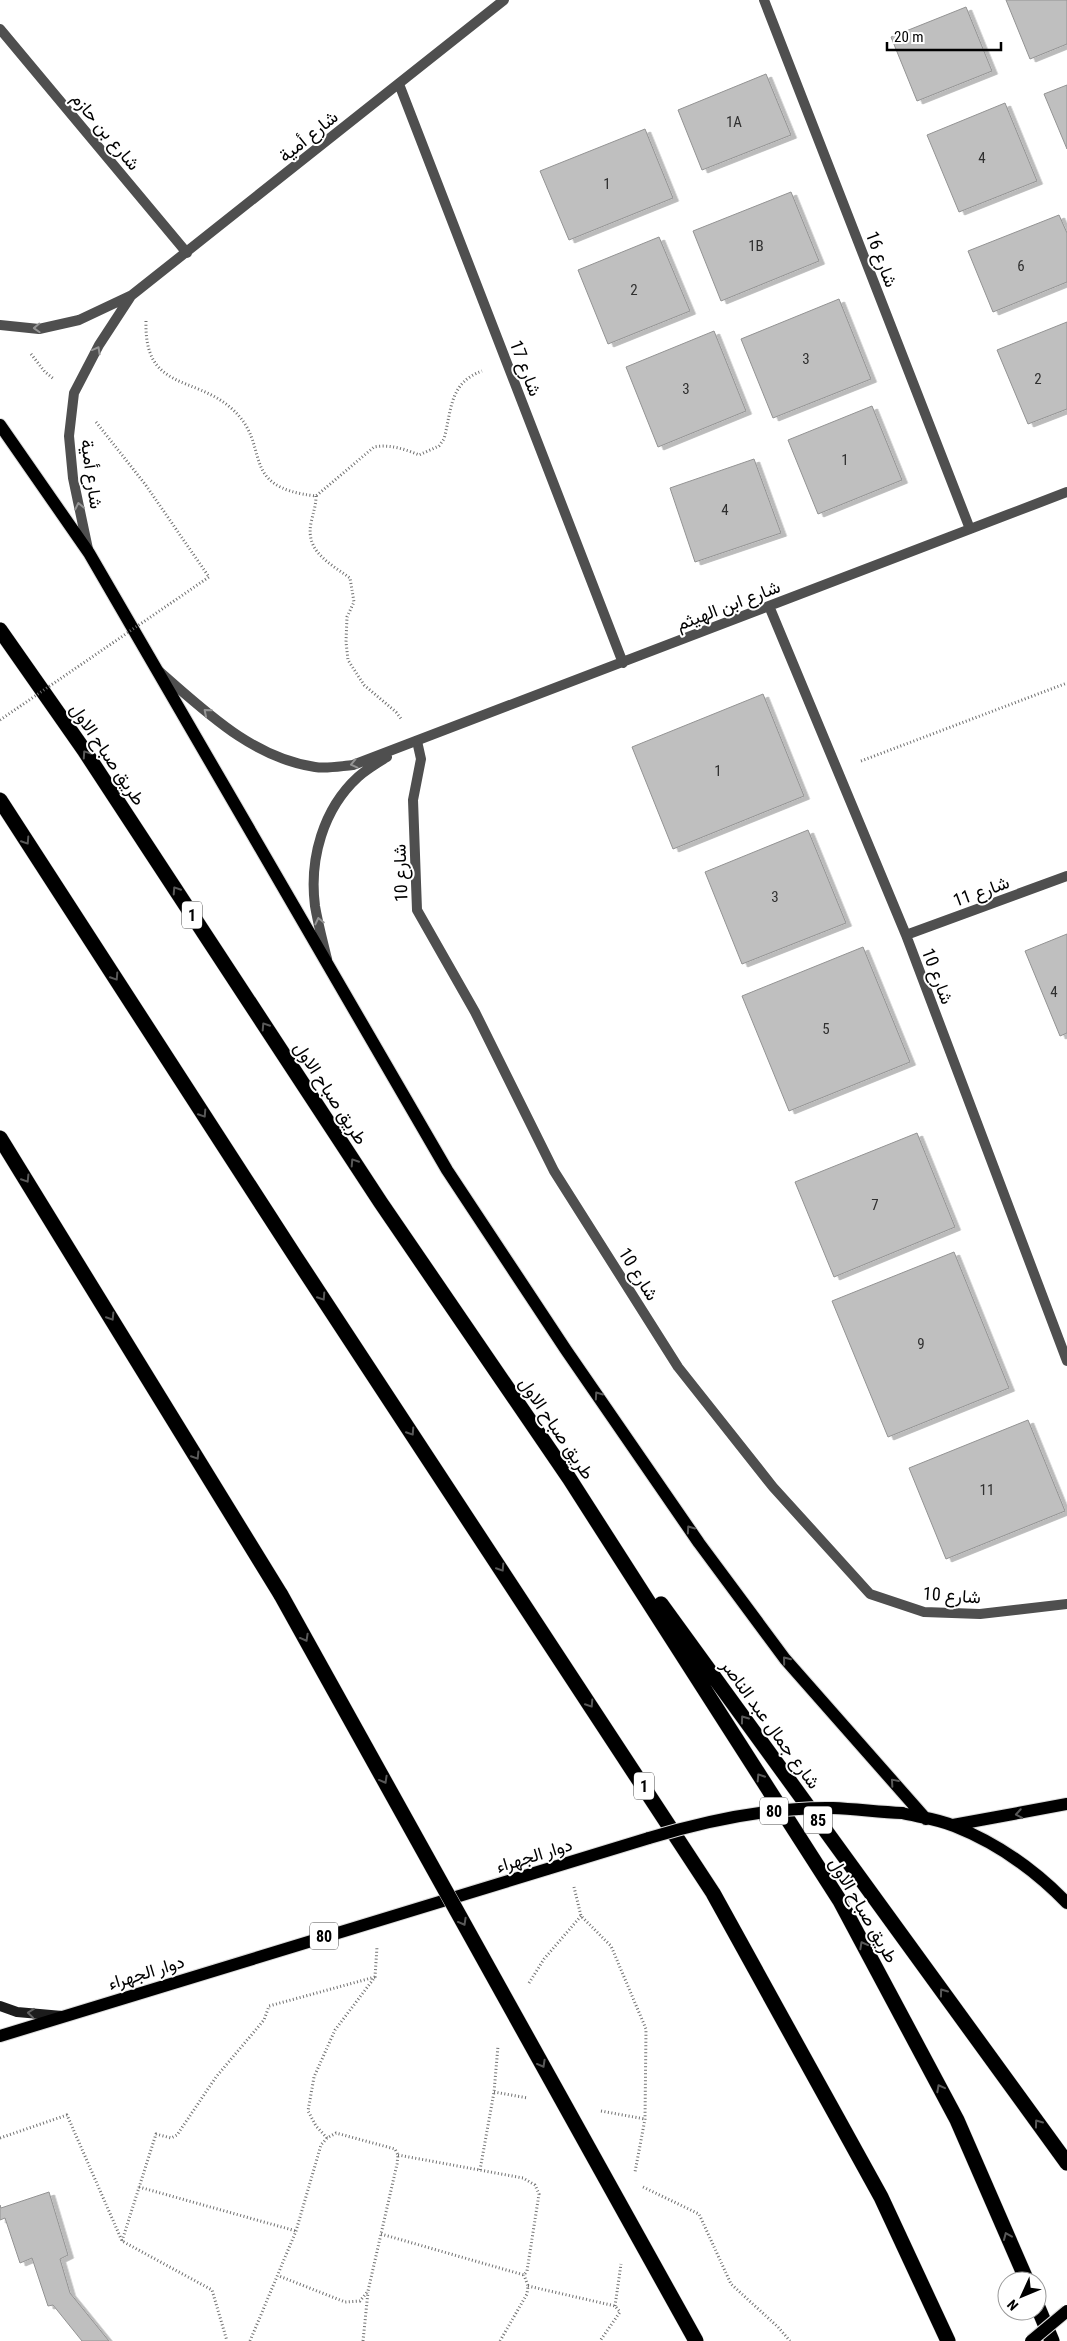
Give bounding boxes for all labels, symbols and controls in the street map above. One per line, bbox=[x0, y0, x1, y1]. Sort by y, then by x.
scale bar bbox=[887, 20, 1001, 52]
text: 20 m bbox=[894, 28, 924, 46]
street label: شارع بن حازم bbox=[66, 88, 145, 175]
street label: شارع أمية bbox=[274, 106, 343, 168]
house number: 1A bbox=[726, 113, 742, 131]
house number: 4 bbox=[978, 149, 986, 167]
house number: 1 bbox=[603, 175, 611, 193]
street label: شارع 16 bbox=[860, 228, 902, 291]
house number: 1B bbox=[748, 237, 764, 255]
house number: 6 bbox=[1017, 257, 1025, 275]
house number: 2 bbox=[630, 281, 638, 299]
one-way arrow bbox=[33, 323, 40, 333]
street label: شارع 17 bbox=[504, 337, 546, 400]
one-way arrow bbox=[90, 346, 100, 355]
house number: 3 bbox=[802, 350, 810, 368]
house number: 2 bbox=[1034, 370, 1042, 388]
house number: 3 bbox=[682, 380, 690, 398]
street label: شارع أمية bbox=[75, 438, 107, 510]
house number: 1 bbox=[841, 451, 849, 469]
one-way arrow bbox=[74, 501, 85, 510]
house number: 4 bbox=[721, 501, 729, 519]
street label: شارع ابن الهيثم bbox=[673, 576, 784, 636]
street label: طريق صباح الاول bbox=[65, 699, 150, 810]
one-way arrow bbox=[203, 709, 212, 718]
one-way arrow bbox=[83, 751, 93, 760]
one-way arrow bbox=[350, 758, 358, 769]
house number: 1 bbox=[714, 762, 722, 780]
one-way arrow bbox=[20, 836, 30, 845]
street label: شارع 10 bbox=[388, 844, 414, 902]
street label: شارع 11 bbox=[950, 871, 1013, 913]
one-way arrow bbox=[172, 887, 182, 896]
house number: 3 bbox=[771, 888, 779, 906]
road number: 1 bbox=[182, 902, 202, 928]
one-way arrow bbox=[314, 917, 325, 925]
street label: شارع 10 bbox=[916, 945, 958, 1008]
one-way arrow bbox=[109, 972, 118, 981]
house number: 4 bbox=[1050, 983, 1058, 1001]
house number: 5 bbox=[822, 1020, 830, 1038]
one-way arrow bbox=[262, 1022, 271, 1032]
street label: طريق صباح الاول bbox=[288, 1038, 372, 1149]
one-way arrow bbox=[197, 1108, 206, 1118]
one-way arrow bbox=[351, 1158, 360, 1168]
one-way arrow bbox=[19, 1174, 29, 1183]
house number: 7 bbox=[871, 1196, 879, 1214]
street label: شارع 10 bbox=[613, 1244, 663, 1305]
one-way arrow bbox=[316, 1291, 325, 1301]
one-way arrow bbox=[104, 1312, 114, 1321]
house number: 9 bbox=[917, 1335, 925, 1353]
street label: طريق صباح الاول bbox=[514, 1373, 599, 1484]
one-way arrow bbox=[595, 1392, 604, 1401]
one-way arrow bbox=[405, 1427, 415, 1436]
one-way arrow bbox=[189, 1450, 199, 1459]
house number: 11 bbox=[980, 1481, 994, 1499]
one-way arrow bbox=[687, 1525, 696, 1535]
one-way arrow bbox=[495, 1562, 504, 1572]
street label: شارع 10 bbox=[922, 1582, 982, 1609]
one-way arrow bbox=[299, 1633, 309, 1642]
street label: شارع جمال عبد الناصر bbox=[715, 1655, 825, 1794]
one-way arrow bbox=[784, 1657, 792, 1666]
one-way arrow bbox=[584, 1698, 593, 1708]
one-way arrow bbox=[741, 1715, 750, 1725]
road number: 1 bbox=[634, 1772, 654, 1800]
one-way arrow bbox=[757, 1773, 766, 1782]
one-way arrow bbox=[378, 1775, 388, 1784]
one-way arrow bbox=[890, 1778, 899, 1787]
road number: 80 bbox=[760, 1798, 788, 1824]
road number: 85 bbox=[804, 1806, 832, 1834]
one-way arrow bbox=[1015, 1808, 1024, 1818]
street label: دوار الجهراء bbox=[493, 1833, 575, 1878]
street label: طريق صباح الاول bbox=[824, 1853, 903, 1968]
one-way arrow bbox=[457, 1917, 467, 1926]
road number: 80 bbox=[310, 1922, 338, 1950]
one-way arrow bbox=[859, 1941, 869, 1950]
street label: دوار الجهراء bbox=[105, 1950, 187, 1995]
one-way arrow bbox=[940, 1988, 949, 1998]
one-way arrow bbox=[27, 2008, 35, 2019]
one-way arrow bbox=[536, 2059, 546, 2068]
one-way arrow bbox=[936, 2085, 946, 2094]
one-way arrow bbox=[1035, 2119, 1044, 2129]
one-way arrow bbox=[1003, 2232, 1014, 2241]
north arrow bbox=[997, 2271, 1047, 2321]
text: N bbox=[1004, 2296, 1021, 2314]

